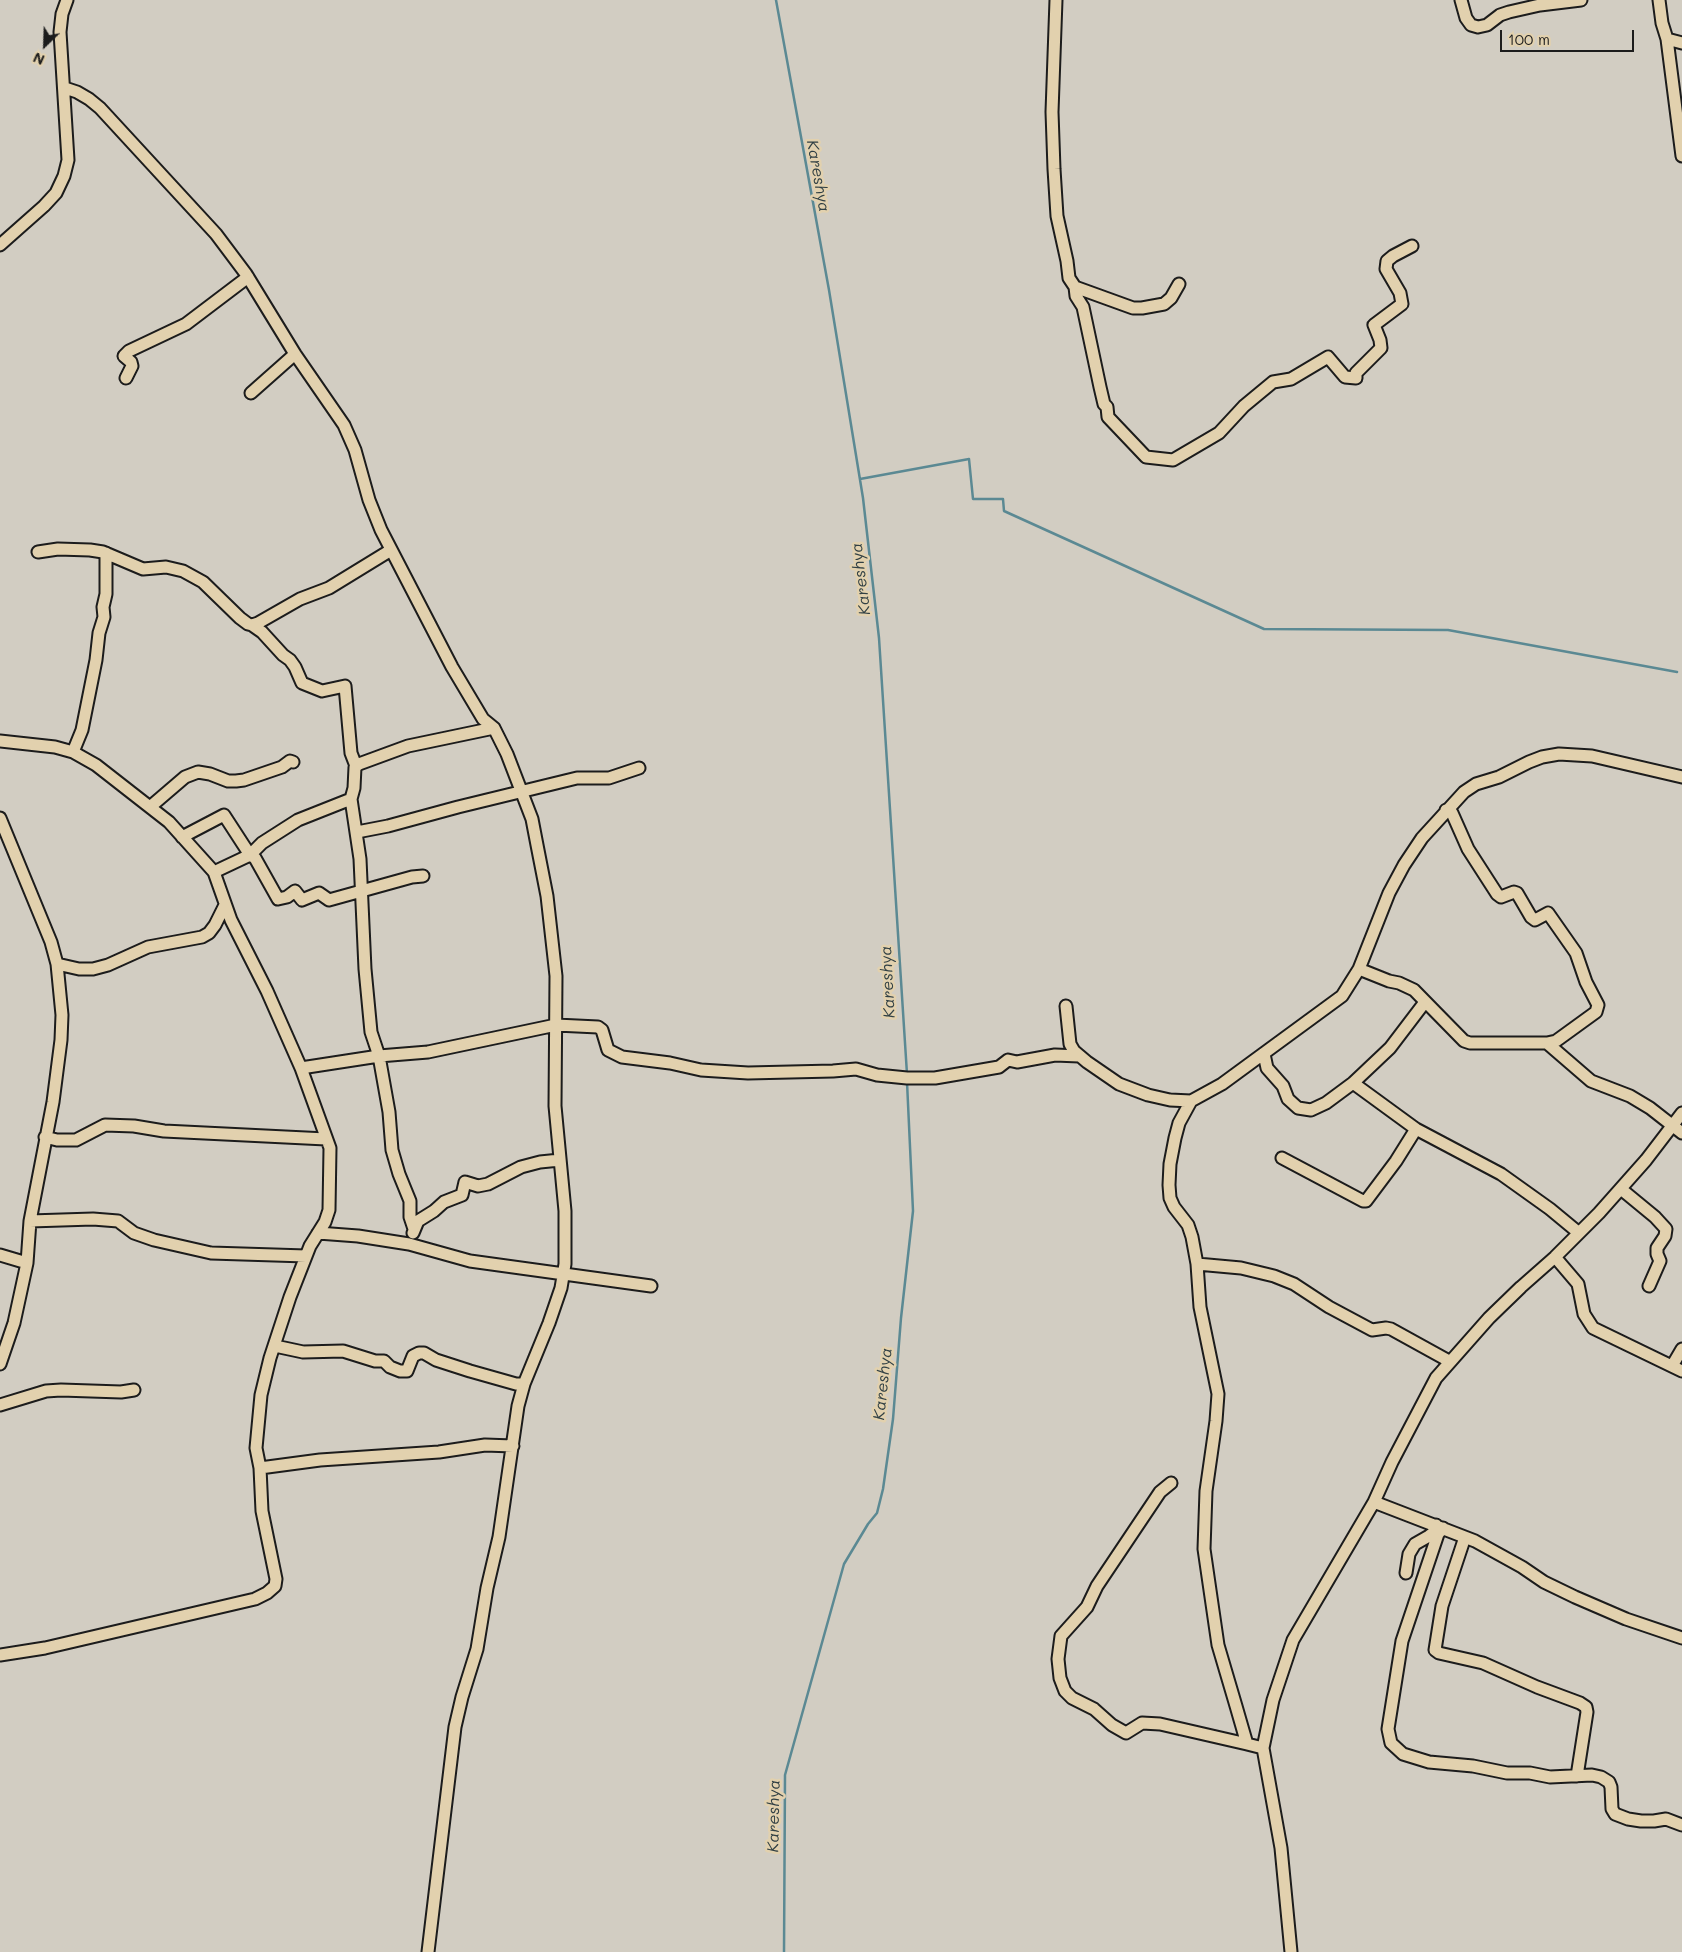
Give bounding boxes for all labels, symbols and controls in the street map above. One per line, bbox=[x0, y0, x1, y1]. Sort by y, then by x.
north arrow bbox=[20, 20, 70, 70]
scale bar bbox=[1502, 20, 1636, 52]
text: 100 m bbox=[1508, 29, 1550, 49]
text: N bbox=[30, 48, 47, 70]
water label: Kareshya bbox=[802, 139, 834, 213]
water label: Kareshya bbox=[847, 542, 875, 616]
water label: Kareshya bbox=[877, 945, 899, 1019]
water label: Kareshya bbox=[870, 1347, 896, 1421]
water label: Kareshya bbox=[764, 1779, 784, 1853]

